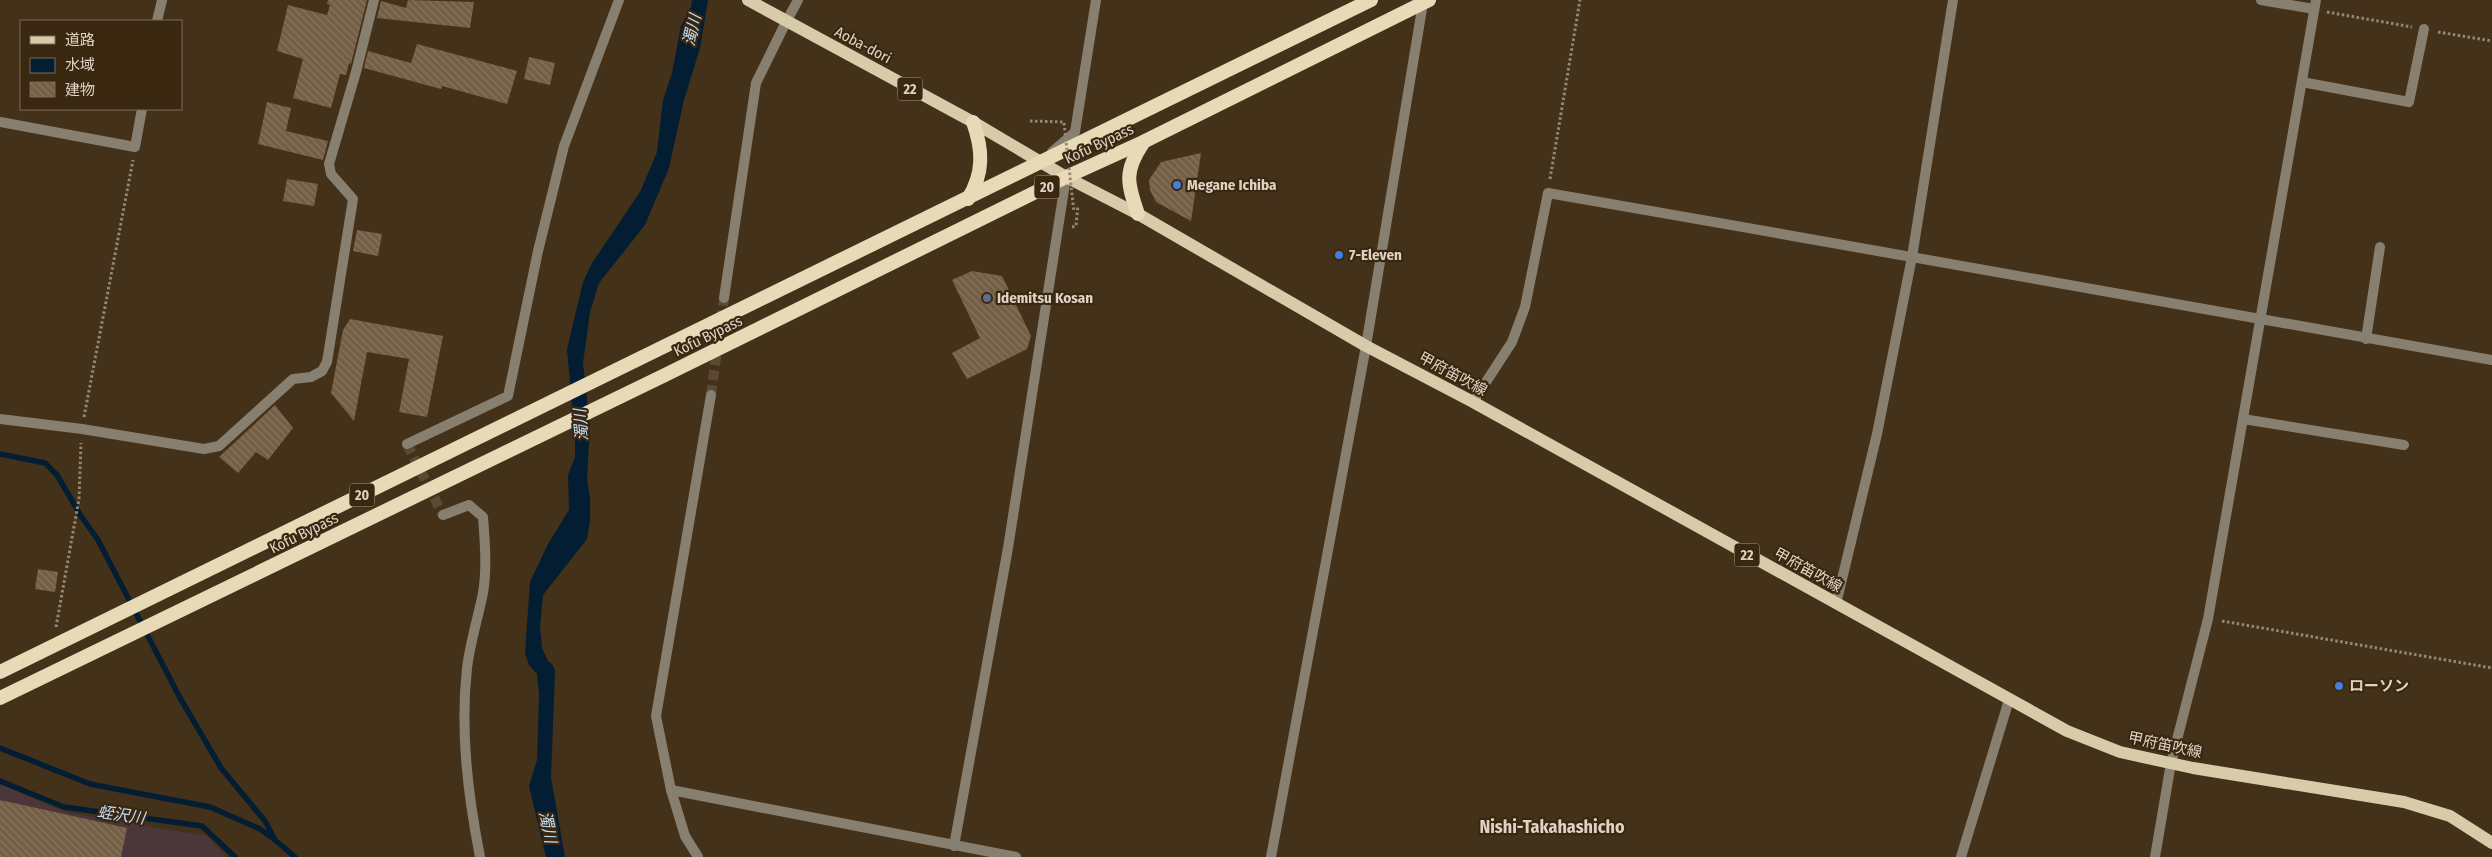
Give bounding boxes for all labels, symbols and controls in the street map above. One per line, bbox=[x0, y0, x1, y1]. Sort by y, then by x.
water label: 濁川 bbox=[679, 10, 705, 48]
legend bbox=[20, 20, 182, 110]
street label: Aoba-dori bbox=[832, 23, 894, 67]
text: 道路 bbox=[65, 31, 95, 49]
text: 水域 bbox=[65, 56, 95, 74]
road number: 22 bbox=[898, 78, 922, 100]
text: 建物 bbox=[65, 81, 95, 99]
street label: Kofu Bypass bbox=[1062, 120, 1136, 168]
road number: 20 bbox=[1034, 176, 1060, 198]
place label: Megane Ichiba bbox=[1187, 176, 1277, 194]
marker: Megane Ichiba bbox=[1171, 179, 1183, 191]
place label: 7-Eleven bbox=[1349, 246, 1402, 264]
marker: 7-Eleven bbox=[1333, 249, 1345, 261]
place label: Idemitsu Kosan bbox=[997, 289, 1093, 307]
marker: Idemitsu Kosan bbox=[981, 292, 993, 304]
street label: Kofu Bypass bbox=[671, 312, 745, 360]
street label: 甲府笛吹線 bbox=[1416, 348, 1490, 400]
water label: 濁川 bbox=[570, 406, 592, 442]
road number: 20 bbox=[350, 484, 374, 506]
street label: Kofu Bypass bbox=[267, 509, 341, 557]
road number: 22 bbox=[1734, 544, 1760, 566]
street label: 甲府笛吹線 bbox=[1771, 544, 1845, 596]
place label: ローソン bbox=[2349, 677, 2409, 695]
marker: ローソン bbox=[2333, 680, 2345, 692]
street label: 甲府笛吹線 bbox=[2126, 728, 2204, 762]
water label: 蛭沢川 bbox=[96, 802, 148, 828]
water label: 濁川 bbox=[535, 809, 561, 847]
district label: Nishi-Takahashicho bbox=[1479, 816, 1625, 838]

